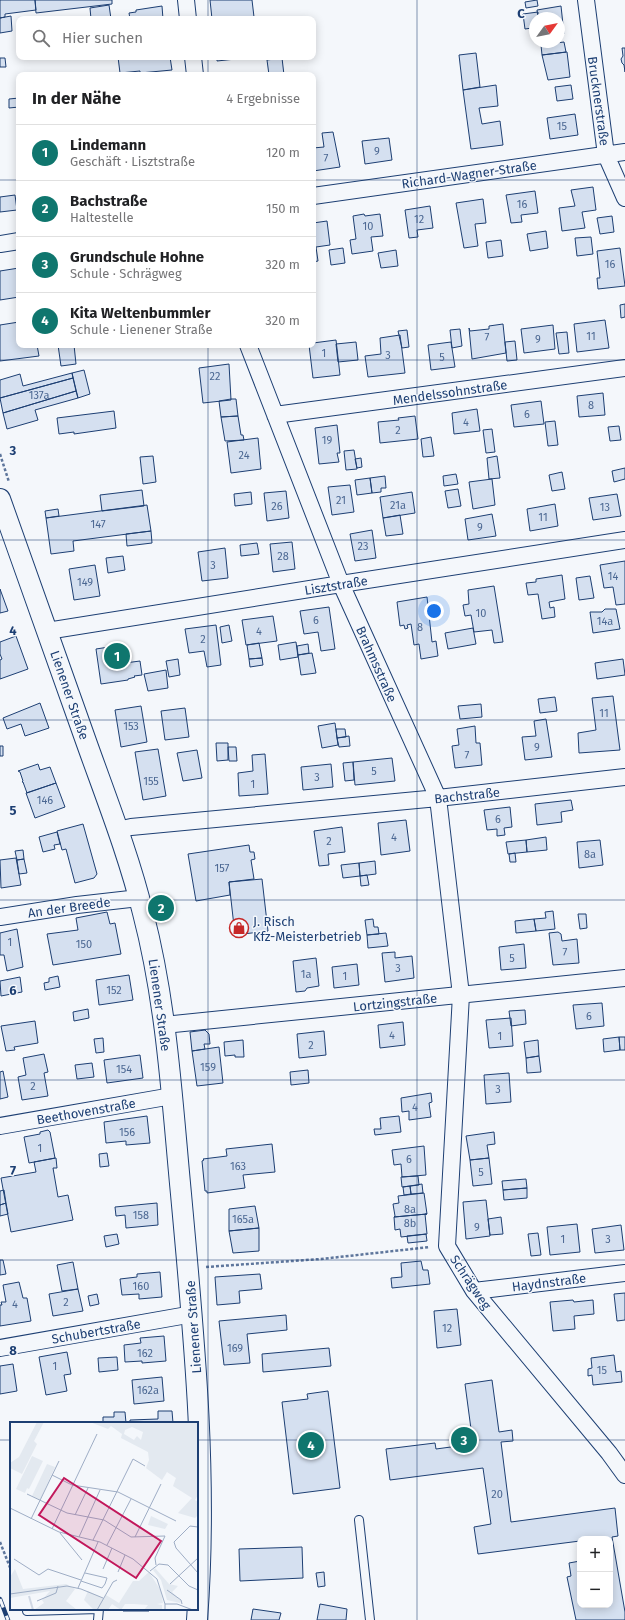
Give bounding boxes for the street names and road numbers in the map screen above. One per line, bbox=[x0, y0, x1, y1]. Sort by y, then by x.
street label: Brucknerstraße bbox=[585, 55, 612, 147]
street label: Richard-Wagner-Straße bbox=[401, 158, 538, 191]
street label: Mendelssohnstraße bbox=[392, 377, 508, 408]
street label: Lisztstraße bbox=[303, 573, 369, 598]
street label: Brahmsstraße bbox=[353, 624, 400, 704]
street label: Lienener Straße bbox=[47, 649, 92, 742]
street label: Bachstraße bbox=[433, 785, 501, 806]
street label: An der Breede bbox=[27, 894, 111, 921]
street label: Lienener Straße bbox=[146, 958, 173, 1052]
street label: Lortzingstraße bbox=[352, 991, 438, 1014]
street label: Beethovenstraße bbox=[35, 1095, 137, 1128]
street label: Schrägweg bbox=[447, 1252, 494, 1313]
street label: Haydnstraße bbox=[511, 1271, 587, 1294]
street label: Lienener Straße bbox=[183, 1280, 204, 1374]
street label: Schubertstraße bbox=[50, 1316, 142, 1347]

